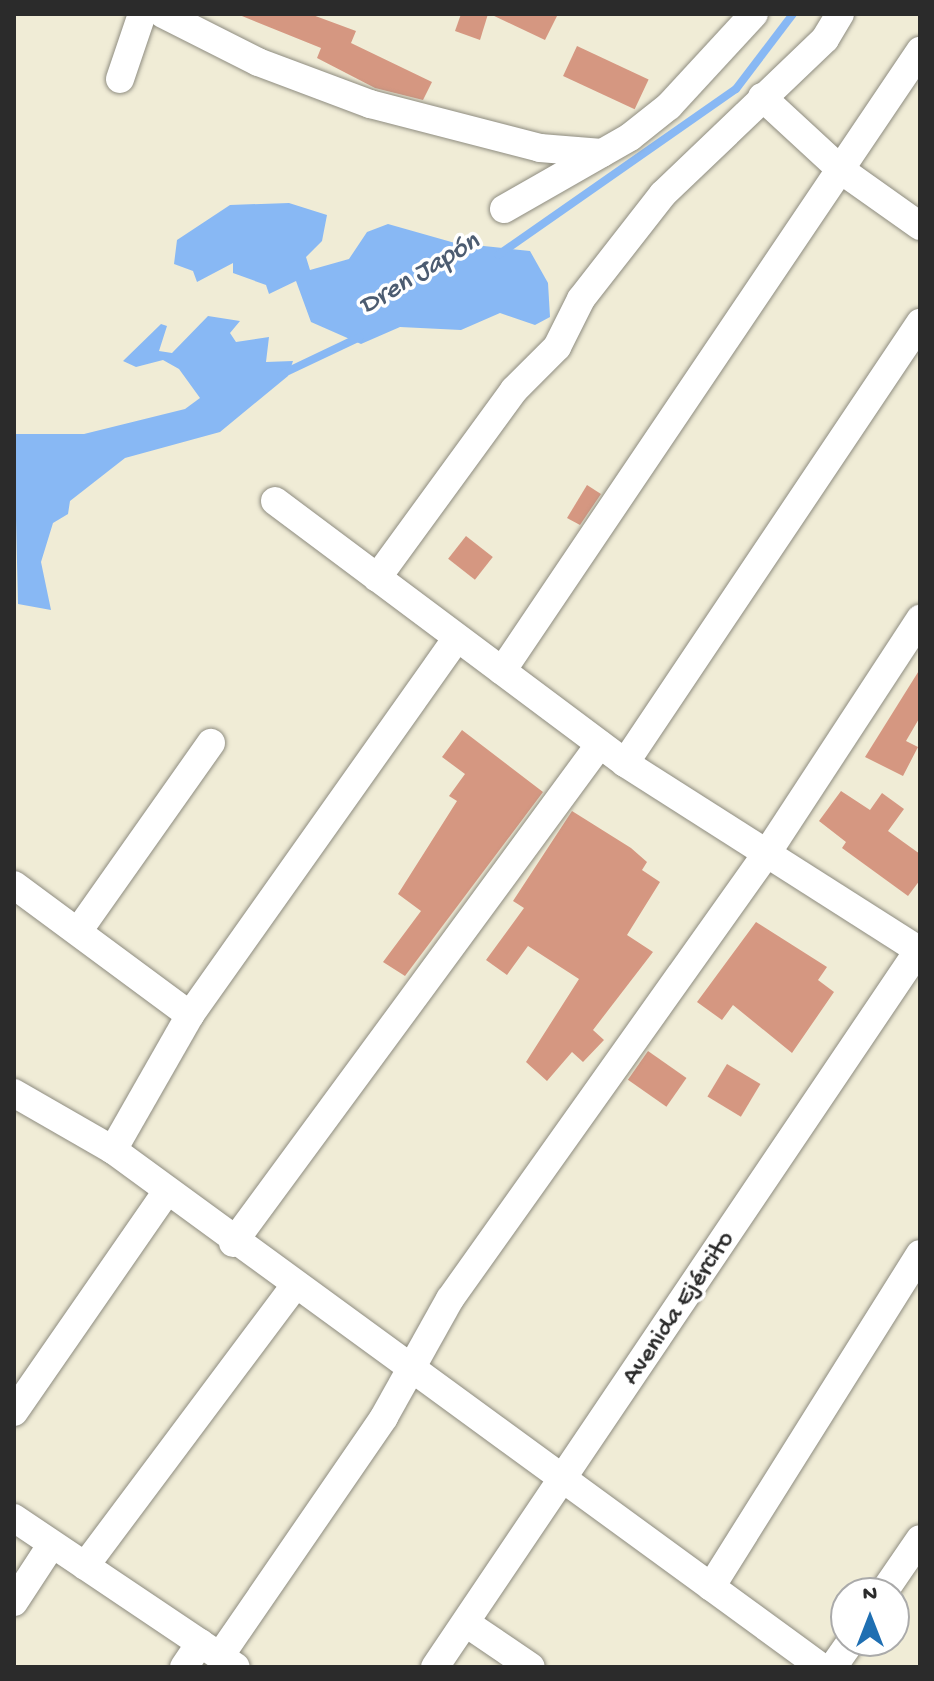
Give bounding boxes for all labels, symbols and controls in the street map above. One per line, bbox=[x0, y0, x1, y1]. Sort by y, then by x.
water label: Dren Japón bbox=[354, 226, 486, 324]
street label: Avenida Ejército bbox=[617, 1226, 743, 1392]
north arrow bbox=[830, 1577, 910, 1657]
text: N bbox=[863, 1582, 877, 1608]

